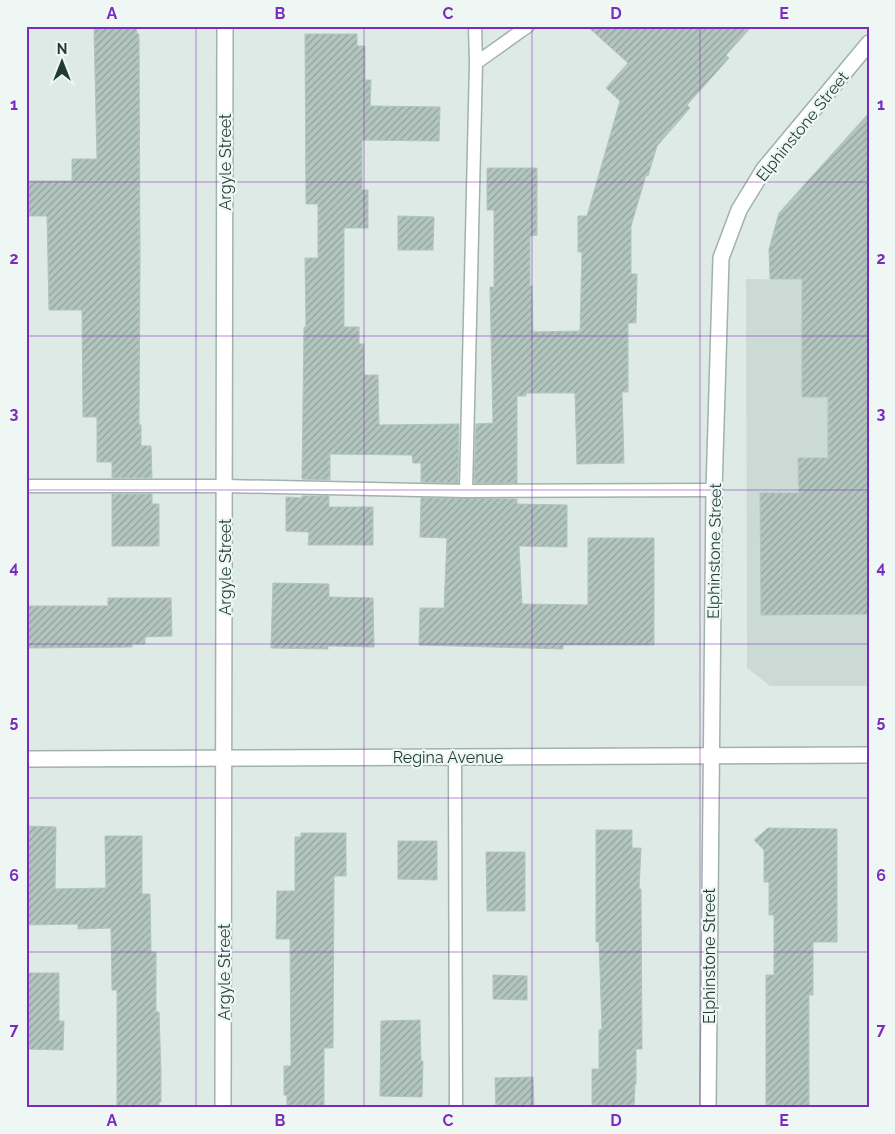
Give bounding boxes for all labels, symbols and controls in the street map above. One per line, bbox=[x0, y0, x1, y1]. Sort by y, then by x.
text: A bbox=[107, 4, 118, 23]
text: B bbox=[275, 4, 286, 23]
text: C bbox=[443, 4, 454, 23]
text: D bbox=[610, 4, 622, 23]
text: E bbox=[779, 4, 789, 23]
north arrow bbox=[38, 38, 88, 88]
text: N bbox=[57, 41, 67, 57]
street label: Elphinstone Street bbox=[752, 67, 853, 185]
text: 1 bbox=[10, 95, 18, 114]
text: 1 bbox=[877, 95, 885, 114]
street label: Argyle Street bbox=[216, 113, 235, 210]
text: 2 bbox=[9, 249, 19, 268]
text: 2 bbox=[876, 249, 886, 268]
text: 3 bbox=[10, 404, 19, 423]
text: 3 bbox=[877, 404, 886, 423]
street label: Elphinstone Street bbox=[704, 482, 725, 619]
street label: Argyle Street bbox=[216, 518, 235, 615]
text: 4 bbox=[9, 558, 19, 577]
text: 4 bbox=[876, 558, 886, 577]
text: 5 bbox=[10, 712, 19, 731]
text: 5 bbox=[877, 712, 886, 731]
street label: Regina Avenue bbox=[393, 748, 503, 767]
text: 6 bbox=[9, 866, 19, 885]
text: 6 bbox=[876, 866, 886, 885]
street label: Elphinstone Street bbox=[700, 887, 719, 1024]
street label: Argyle Street bbox=[215, 923, 234, 1020]
text: 7 bbox=[10, 1020, 19, 1039]
text: 7 bbox=[877, 1020, 886, 1039]
text: A bbox=[107, 1111, 118, 1130]
text: B bbox=[275, 1111, 286, 1130]
text: C bbox=[443, 1111, 454, 1130]
text: D bbox=[610, 1111, 622, 1130]
text: E bbox=[779, 1111, 789, 1130]

